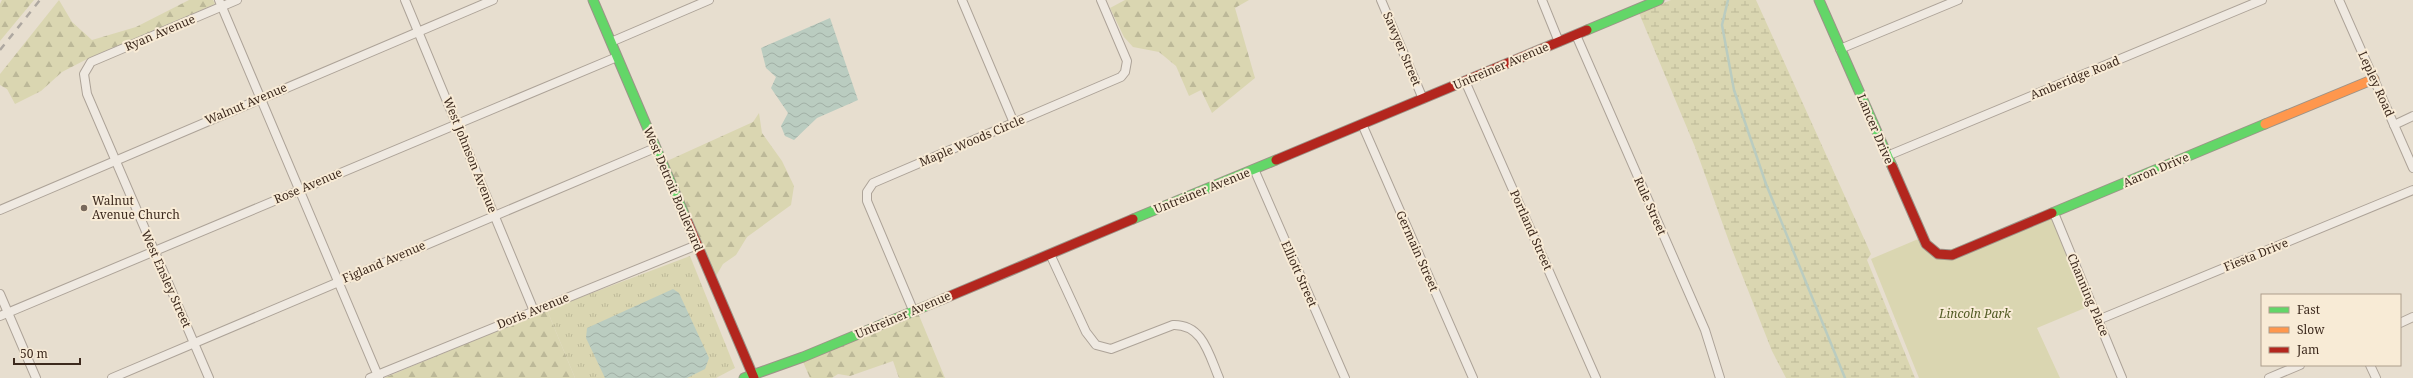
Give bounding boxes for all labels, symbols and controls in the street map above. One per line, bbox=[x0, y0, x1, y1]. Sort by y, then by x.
street label: Sawyer Street bbox=[1379, 9, 1426, 89]
street label: Ryan Avenue bbox=[122, 10, 198, 55]
street label: Untreiner Avenue bbox=[1450, 38, 1551, 93]
street label: Lepley Road bbox=[2354, 48, 2399, 120]
street label: Amberidge Road bbox=[2027, 52, 2123, 103]
street label: Walnut Avenue bbox=[202, 79, 290, 129]
street label: Lancer Drive bbox=[1853, 91, 1898, 166]
street label: West Johnson Avenue bbox=[439, 94, 502, 215]
street label: Maple Woods Circle bbox=[916, 111, 1027, 170]
street label: West Detroit Boulevard bbox=[640, 124, 708, 254]
street label: Aaron Drive bbox=[2120, 148, 2191, 191]
street label: Untreiner Avenue bbox=[1151, 163, 1252, 218]
street label: Rose Avenue bbox=[271, 164, 345, 208]
street label: Rule Street bbox=[1630, 174, 1671, 238]
street label: Portland Street bbox=[1506, 187, 1557, 273]
place label: Walnut Avenue Church bbox=[92, 192, 180, 223]
marker: Walnut Avenue Church bbox=[79, 203, 89, 213]
street label: Germain Street bbox=[1392, 208, 1443, 294]
street label: West Ensley Street bbox=[137, 227, 196, 330]
street label: Fiesta Drive bbox=[2221, 234, 2291, 275]
street label: Figland Avenue bbox=[340, 236, 428, 287]
street label: Elliott Street bbox=[1277, 238, 1322, 310]
street label: Channing Place bbox=[2063, 251, 2114, 339]
street label: Untreiner Avenue bbox=[852, 287, 953, 342]
street label: Doris Avenue bbox=[494, 288, 571, 333]
legend bbox=[2261, 294, 2401, 366]
text: Fast bbox=[2297, 301, 2320, 318]
park label: Lincoln Park bbox=[1938, 305, 2012, 322]
text: Slow bbox=[2297, 321, 2325, 338]
scale bar bbox=[14, 340, 80, 366]
text: Jam bbox=[2296, 341, 2319, 358]
text: 50 m bbox=[20, 345, 48, 362]

